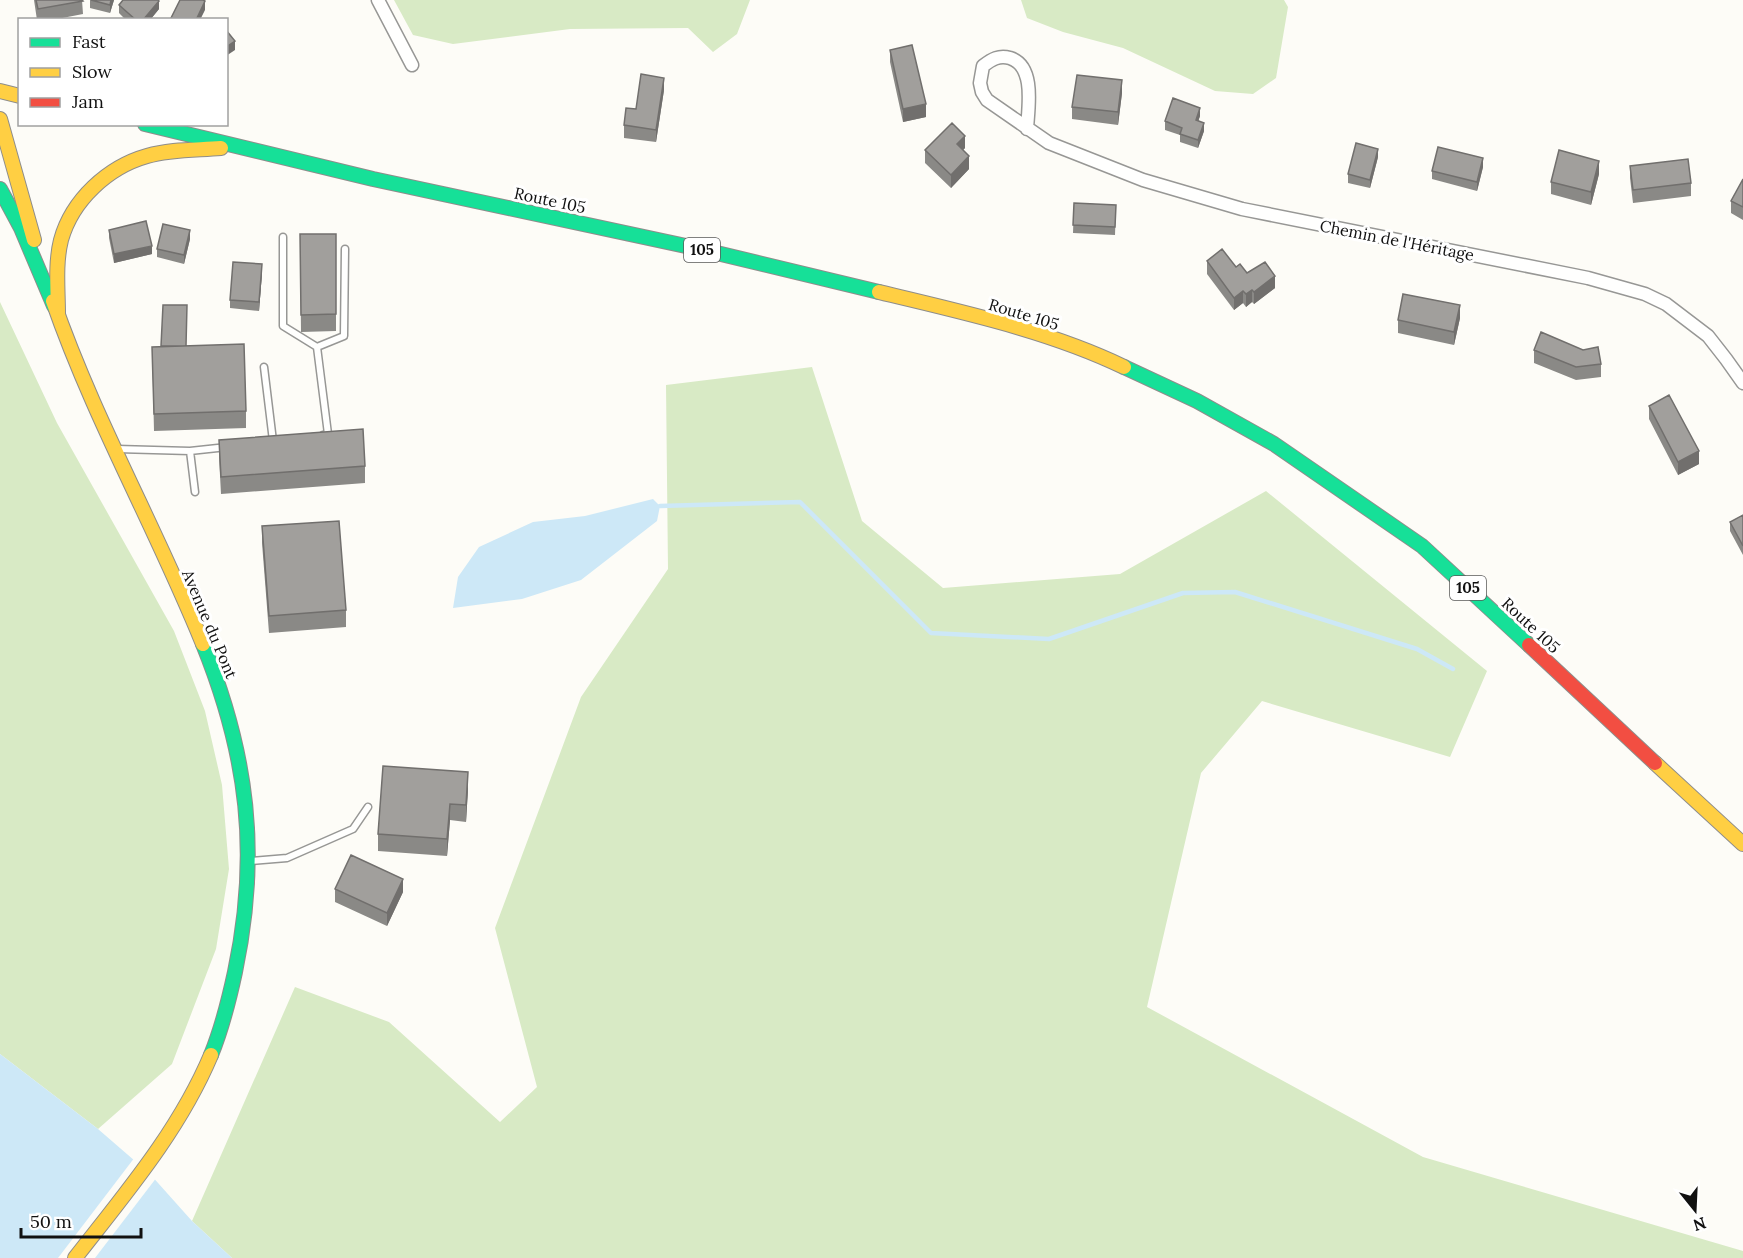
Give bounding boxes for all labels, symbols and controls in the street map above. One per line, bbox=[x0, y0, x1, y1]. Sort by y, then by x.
legend bbox=[18, 18, 228, 126]
text: Fast bbox=[72, 30, 106, 53]
text: Slow bbox=[72, 60, 112, 83]
text: Jam bbox=[71, 90, 104, 113]
street label: Route 105 bbox=[513, 183, 587, 217]
street label: Chemin de l'Héritage bbox=[1318, 215, 1476, 265]
road number: 105 bbox=[684, 238, 720, 262]
street label: Route 105 bbox=[986, 294, 1062, 334]
street label: Avenue du Pont bbox=[178, 566, 242, 682]
road number: 105 bbox=[1450, 576, 1486, 600]
street label: Route 105 bbox=[1498, 593, 1564, 657]
north arrow bbox=[1665, 1180, 1725, 1240]
scale bar bbox=[21, 1201, 141, 1239]
text: 50 m bbox=[30, 1210, 72, 1233]
text: N bbox=[1691, 1213, 1709, 1236]

